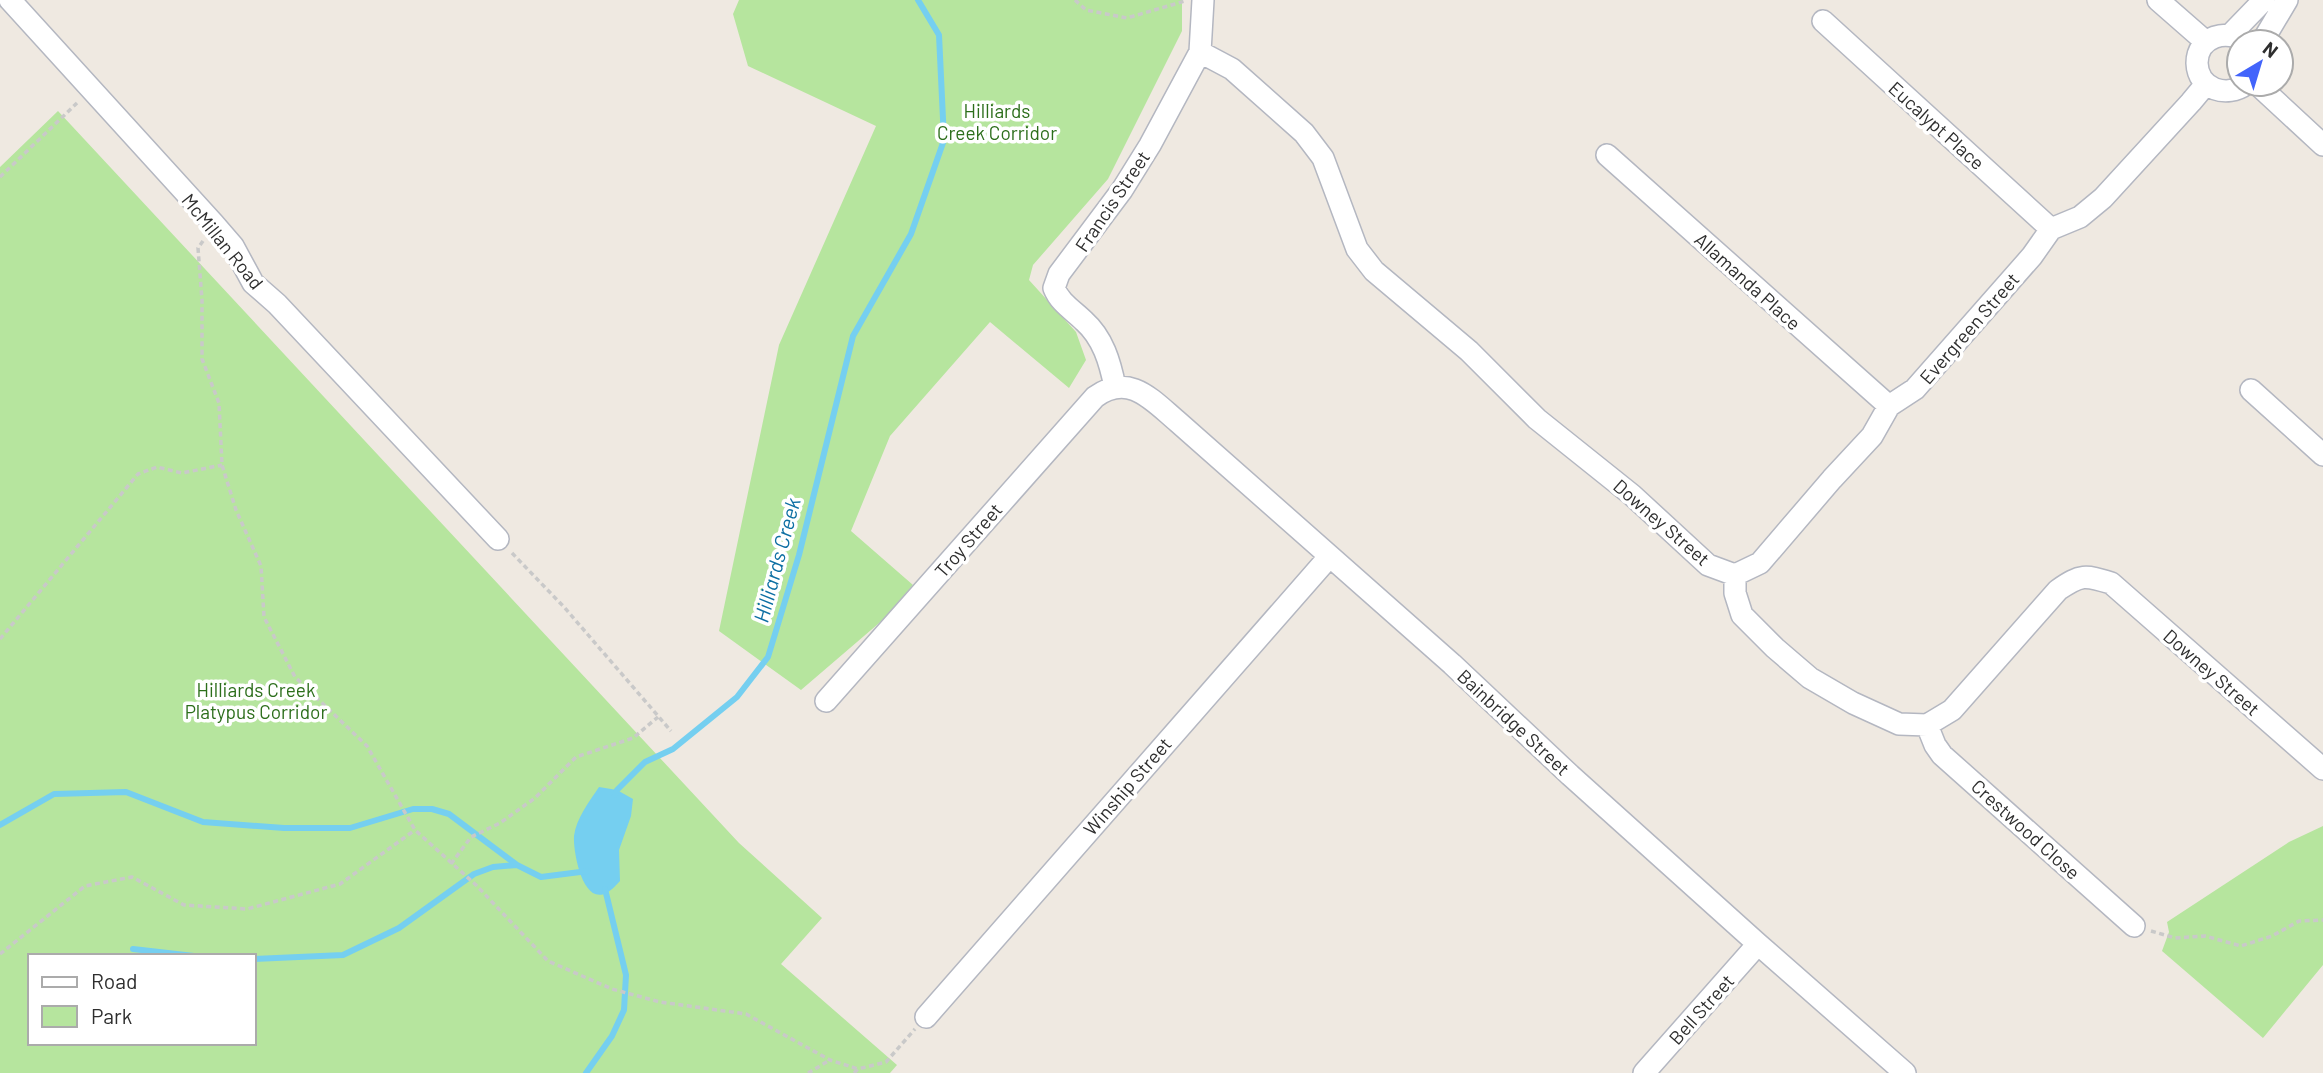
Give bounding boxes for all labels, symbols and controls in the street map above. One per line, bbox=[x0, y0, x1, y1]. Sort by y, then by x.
north arrow bbox=[2225, 28, 2295, 98]
text: N bbox=[2259, 36, 2283, 62]
street label: Eucalypt Place bbox=[1884, 76, 1990, 174]
park label: Hilliards Creek Corridor bbox=[937, 99, 1057, 144]
street label: Francis Street bbox=[1070, 146, 1154, 256]
street label: McMillan Road bbox=[177, 189, 269, 293]
street label: Allamanda Place bbox=[1690, 227, 1806, 335]
street label: Evergreen Street bbox=[1914, 268, 2024, 388]
street label: Downey Street bbox=[1609, 474, 1715, 570]
water label: Hilliards Creek bbox=[747, 494, 805, 625]
street label: Troy Street bbox=[929, 498, 1007, 582]
street label: Downey Street bbox=[2159, 624, 2265, 720]
street label: Bainbridge Street bbox=[1453, 664, 1575, 780]
park label: Hilliards Creek Platypus Corridor bbox=[185, 678, 327, 723]
street label: Winship Street bbox=[1078, 732, 1176, 840]
street label: Crestwood Close bbox=[1967, 774, 2085, 884]
legend bbox=[28, 954, 256, 1045]
text: Road bbox=[91, 968, 137, 993]
street label: Bell Street bbox=[1664, 969, 1738, 1049]
text: Park bbox=[91, 1003, 132, 1028]

